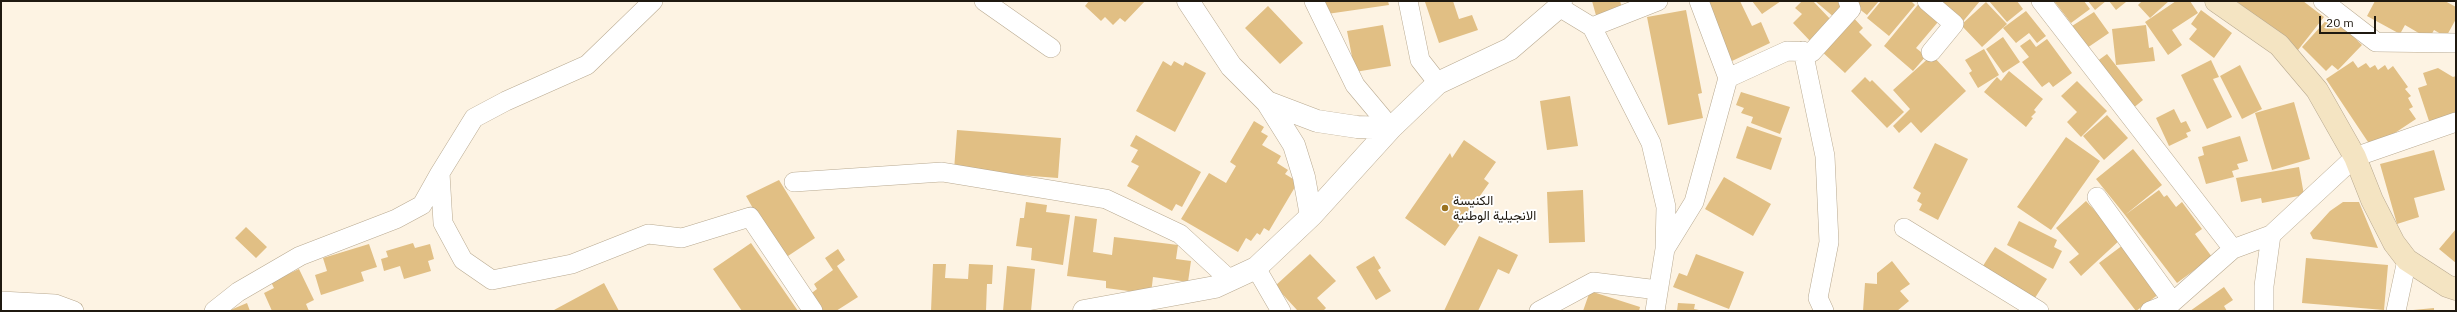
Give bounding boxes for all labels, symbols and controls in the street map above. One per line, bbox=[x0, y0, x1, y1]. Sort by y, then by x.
scale bar bbox=[2321, 8, 2378, 34]
text: 20 m bbox=[2326, 15, 2354, 30]
place label: الكنيسة الانجيلية الوطنية bbox=[1453, 193, 1536, 224]
marker: الكنيسة الانجيلية الوطنية bbox=[1440, 203, 1450, 213]

